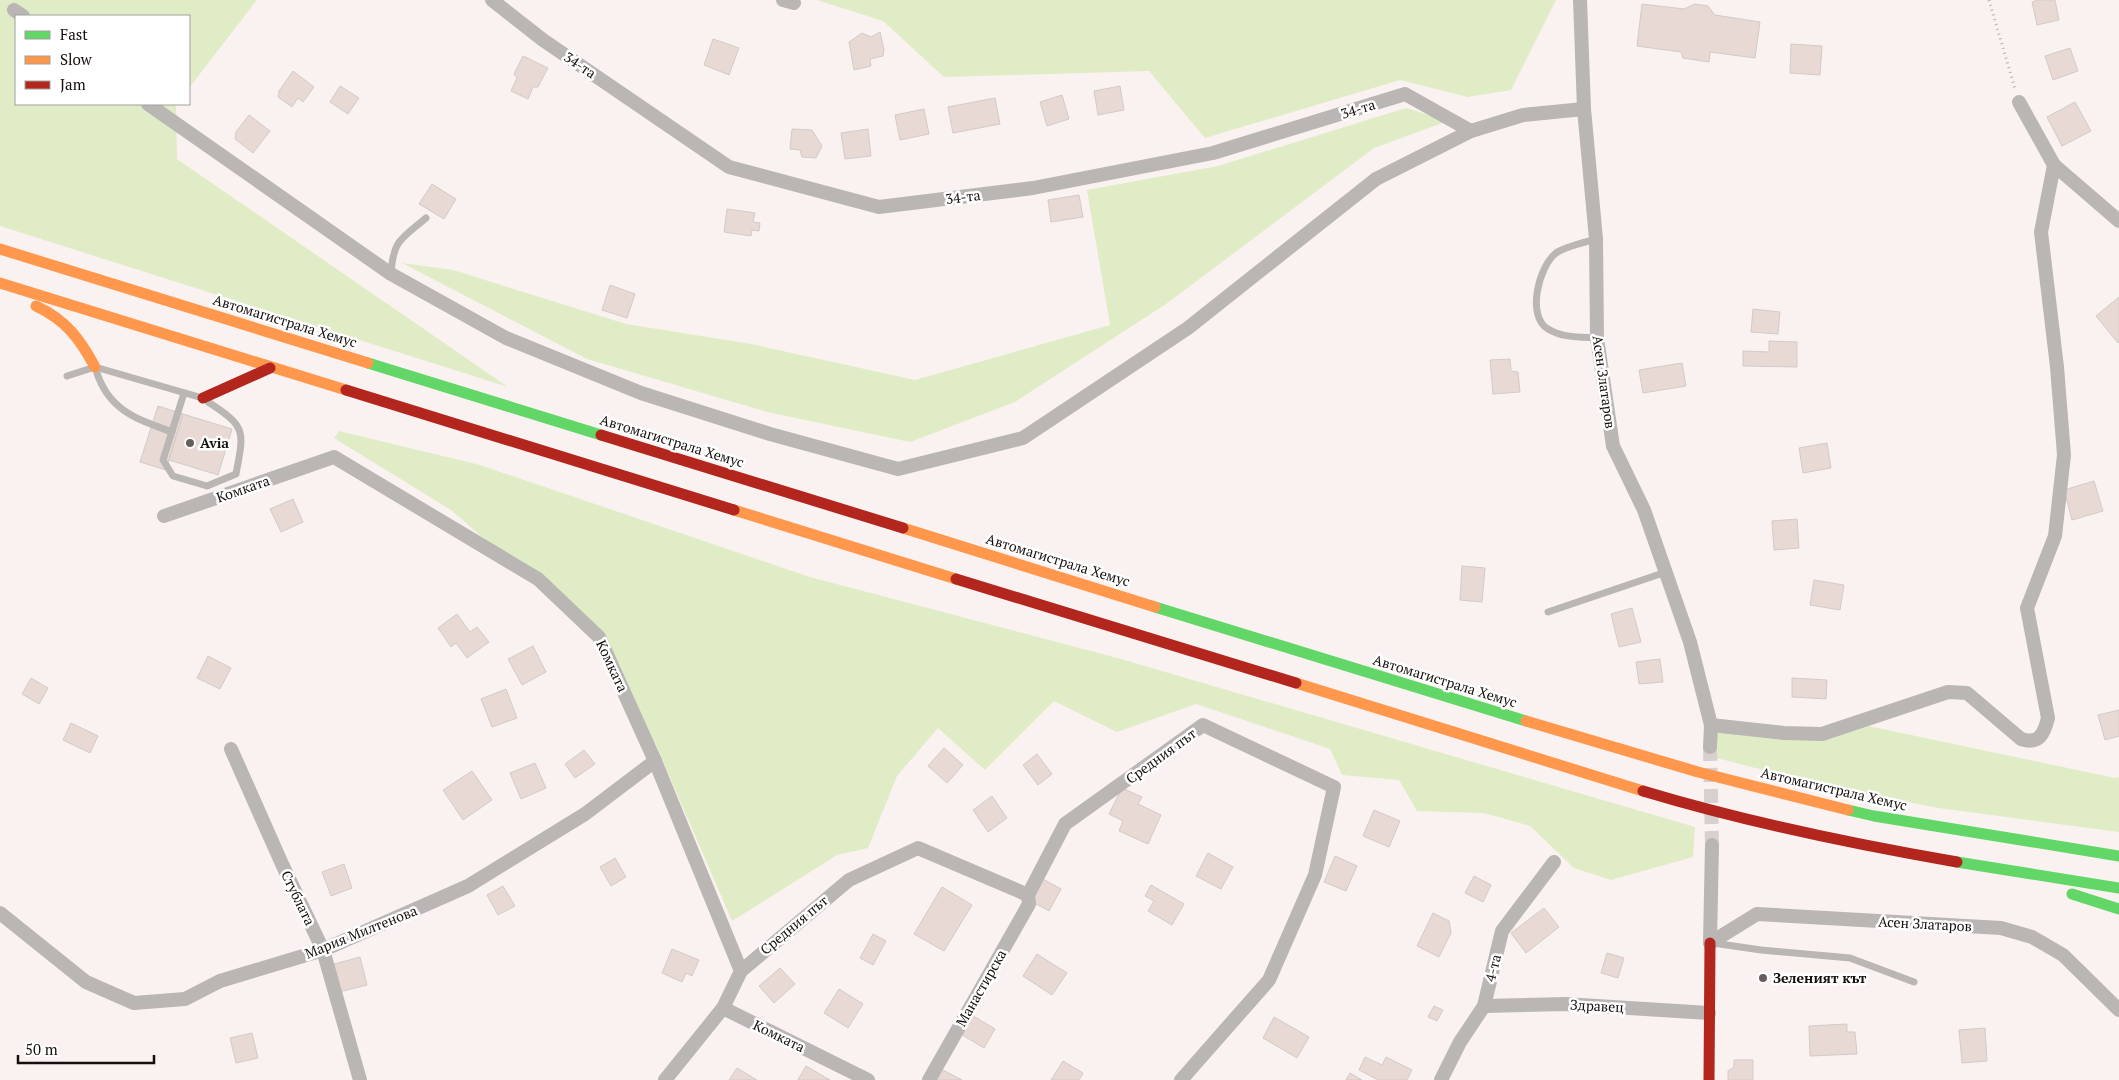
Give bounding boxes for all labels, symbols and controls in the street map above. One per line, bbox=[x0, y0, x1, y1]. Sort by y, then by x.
legend bbox=[15, 15, 190, 105]
text: Fast bbox=[60, 24, 88, 44]
street label: 34-та bbox=[561, 47, 600, 82]
text: Slow bbox=[60, 49, 93, 69]
text: Jam bbox=[60, 74, 86, 94]
street label: 34-та bbox=[1338, 94, 1377, 123]
street label: 34-та bbox=[944, 185, 981, 208]
street label: Автомагистрала Хемус bbox=[211, 290, 359, 351]
street label: Асен Златаров bbox=[1589, 334, 1620, 430]
street label: Автомагистрала Хемус bbox=[598, 410, 746, 471]
place label: Avia bbox=[200, 433, 229, 452]
marker: Avia bbox=[184, 437, 196, 449]
street label: Комката bbox=[214, 471, 272, 506]
street label: Автомагистрала Хемус bbox=[984, 529, 1132, 590]
street label: Комката bbox=[592, 637, 633, 695]
street label: Автомагистрала Хемус bbox=[1371, 650, 1519, 711]
street label: Средния път bbox=[1122, 724, 1200, 788]
street label: Автомагистрала Хемус bbox=[1759, 762, 1909, 815]
street label: Стублата bbox=[277, 867, 320, 928]
street label: Средния път bbox=[756, 891, 832, 959]
street label: Мария Милтенова bbox=[302, 900, 420, 963]
street label: Асен Златаров bbox=[1878, 912, 1972, 935]
street label: Манастирска bbox=[951, 946, 1010, 1030]
street label: 4-та bbox=[1480, 952, 1505, 983]
place label: Зеленият кът bbox=[1773, 968, 1867, 987]
marker: Зеленият кът bbox=[1757, 972, 1769, 984]
street label: Здравец bbox=[1570, 995, 1625, 1016]
street label: Комката bbox=[750, 1015, 808, 1056]
scale bar bbox=[18, 1032, 154, 1064]
text: 50 m bbox=[25, 1039, 58, 1059]

